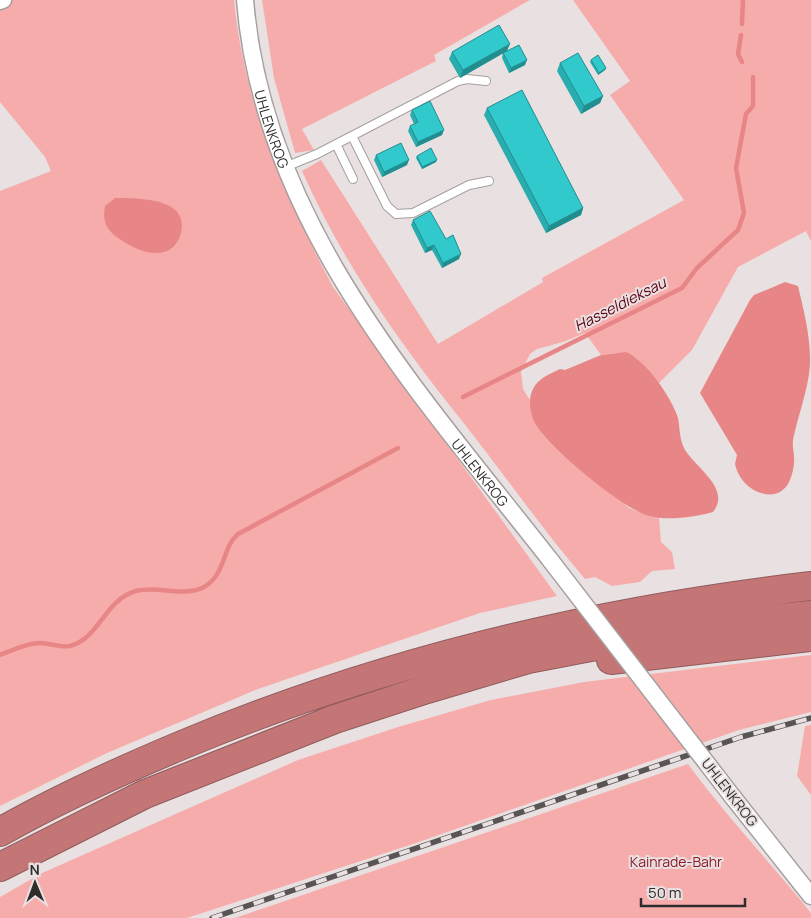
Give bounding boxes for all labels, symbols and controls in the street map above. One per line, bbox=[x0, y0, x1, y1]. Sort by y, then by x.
street label: UHLENKROG bbox=[251, 88, 294, 171]
water label: Hasseldieksau bbox=[571, 271, 670, 336]
street label: UHLENKROG bbox=[448, 434, 513, 510]
street label: UHLENKROG bbox=[697, 754, 763, 830]
park label: Kainrade-Bahr bbox=[630, 852, 722, 871]
north arrow bbox=[10, 858, 60, 908]
text: N bbox=[30, 860, 40, 879]
scale bar bbox=[641, 876, 745, 908]
text: 50 m bbox=[648, 882, 682, 903]

